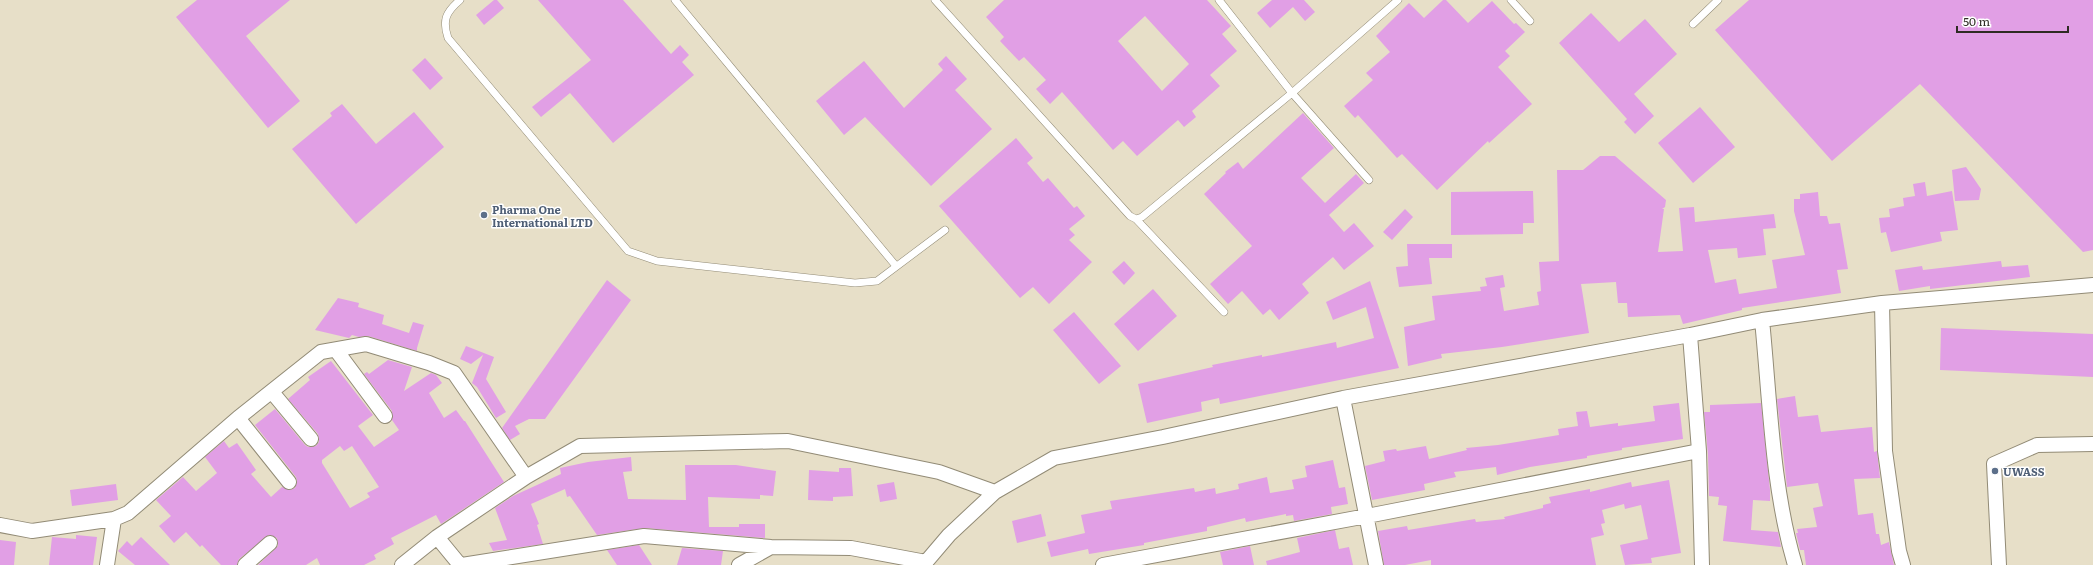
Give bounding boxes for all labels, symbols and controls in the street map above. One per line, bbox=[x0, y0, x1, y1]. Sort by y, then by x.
scale bar bbox=[1957, 8, 2068, 34]
text: 50 m bbox=[1963, 12, 1990, 30]
place label: Pharma One International LTD bbox=[492, 201, 593, 230]
marker: Pharma One International LTD bbox=[479, 210, 489, 220]
place label: UWASS bbox=[2003, 463, 2045, 479]
marker: UWASS bbox=[1990, 466, 2000, 476]

